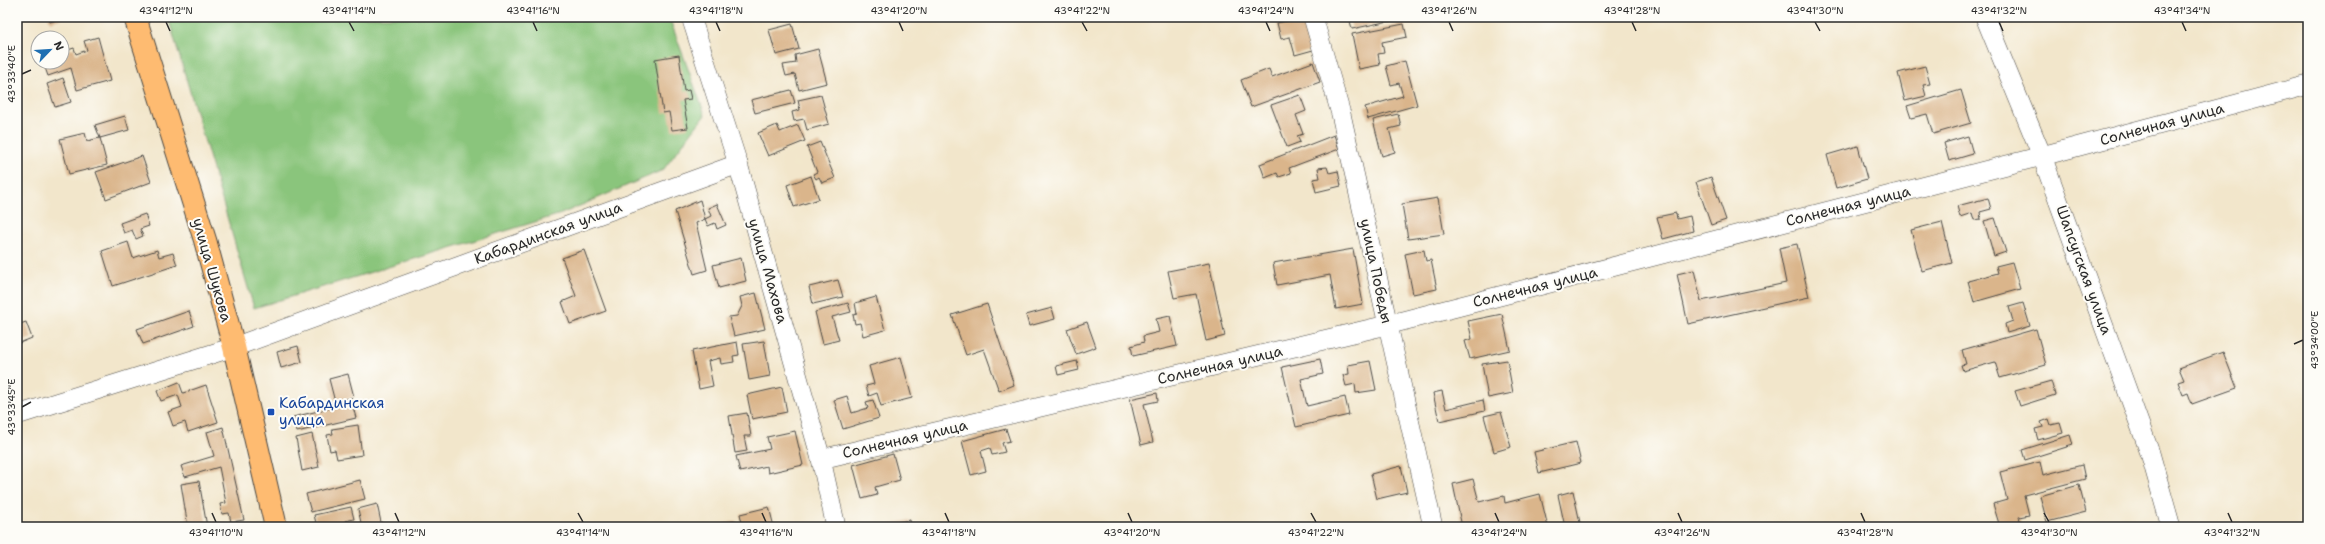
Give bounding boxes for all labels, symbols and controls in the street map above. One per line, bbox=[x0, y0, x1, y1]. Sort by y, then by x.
text: 43°41'12"N bbox=[139, 4, 193, 17]
text: 43°41'14"N bbox=[322, 4, 376, 17]
text: 43°41'16"N bbox=[506, 4, 560, 17]
text: 43°41'18"N bbox=[689, 4, 743, 17]
text: 43°41'20"N bbox=[871, 4, 927, 17]
text: 43°41'22"N bbox=[1054, 4, 1110, 17]
text: 43°41'24"N bbox=[1238, 4, 1294, 17]
text: 43°41'26"N bbox=[1421, 4, 1477, 17]
text: 43°41'28"N bbox=[1604, 4, 1660, 17]
text: 43°41'30"N bbox=[1786, 4, 1844, 17]
text: 43°41'32"N bbox=[1971, 4, 2027, 17]
text: 43°41'34"N bbox=[2154, 4, 2210, 17]
north arrow bbox=[30, 30, 70, 70]
text: N bbox=[50, 39, 67, 53]
text: 43°33'40"E bbox=[5, 45, 18, 103]
street label: Солнечная улица bbox=[2098, 98, 2227, 150]
street label: Солнечная улица bbox=[1784, 181, 1913, 231]
street label: Кабардинская улица bbox=[471, 197, 625, 269]
street label: Шапсугская улица bbox=[2051, 202, 2117, 338]
street label: улица Шукова bbox=[188, 216, 237, 325]
street label: улица Махова bbox=[743, 216, 793, 327]
street label: улица Победы bbox=[1355, 217, 1397, 325]
street label: Солнечная улица bbox=[1471, 262, 1600, 312]
text: 43°34'00"E bbox=[2308, 311, 2321, 369]
street label: Солнечная улица bbox=[1155, 341, 1285, 389]
text: 43°33'45"E bbox=[5, 379, 18, 435]
place label: Кабардинская улица bbox=[279, 393, 385, 430]
marker: Кабардинская улица bbox=[266, 407, 276, 417]
street label: Солнечная улица bbox=[840, 415, 970, 463]
text: 43°41'10"N bbox=[189, 526, 243, 539]
text: 43°41'12"N bbox=[372, 526, 426, 539]
text: 43°41'14"N bbox=[556, 526, 610, 539]
text: 43°41'16"N bbox=[739, 526, 793, 539]
text: 43°41'18"N bbox=[922, 526, 976, 539]
text: 43°41'20"N bbox=[1104, 526, 1160, 539]
text: 43°41'22"N bbox=[1288, 526, 1344, 539]
text: 43°41'24"N bbox=[1471, 526, 1527, 539]
text: 43°41'26"N bbox=[1654, 526, 1710, 539]
text: 43°41'28"N bbox=[1837, 526, 1893, 539]
text: 43°41'30"N bbox=[2020, 526, 2078, 539]
text: 43°41'32"N bbox=[2204, 526, 2260, 539]

